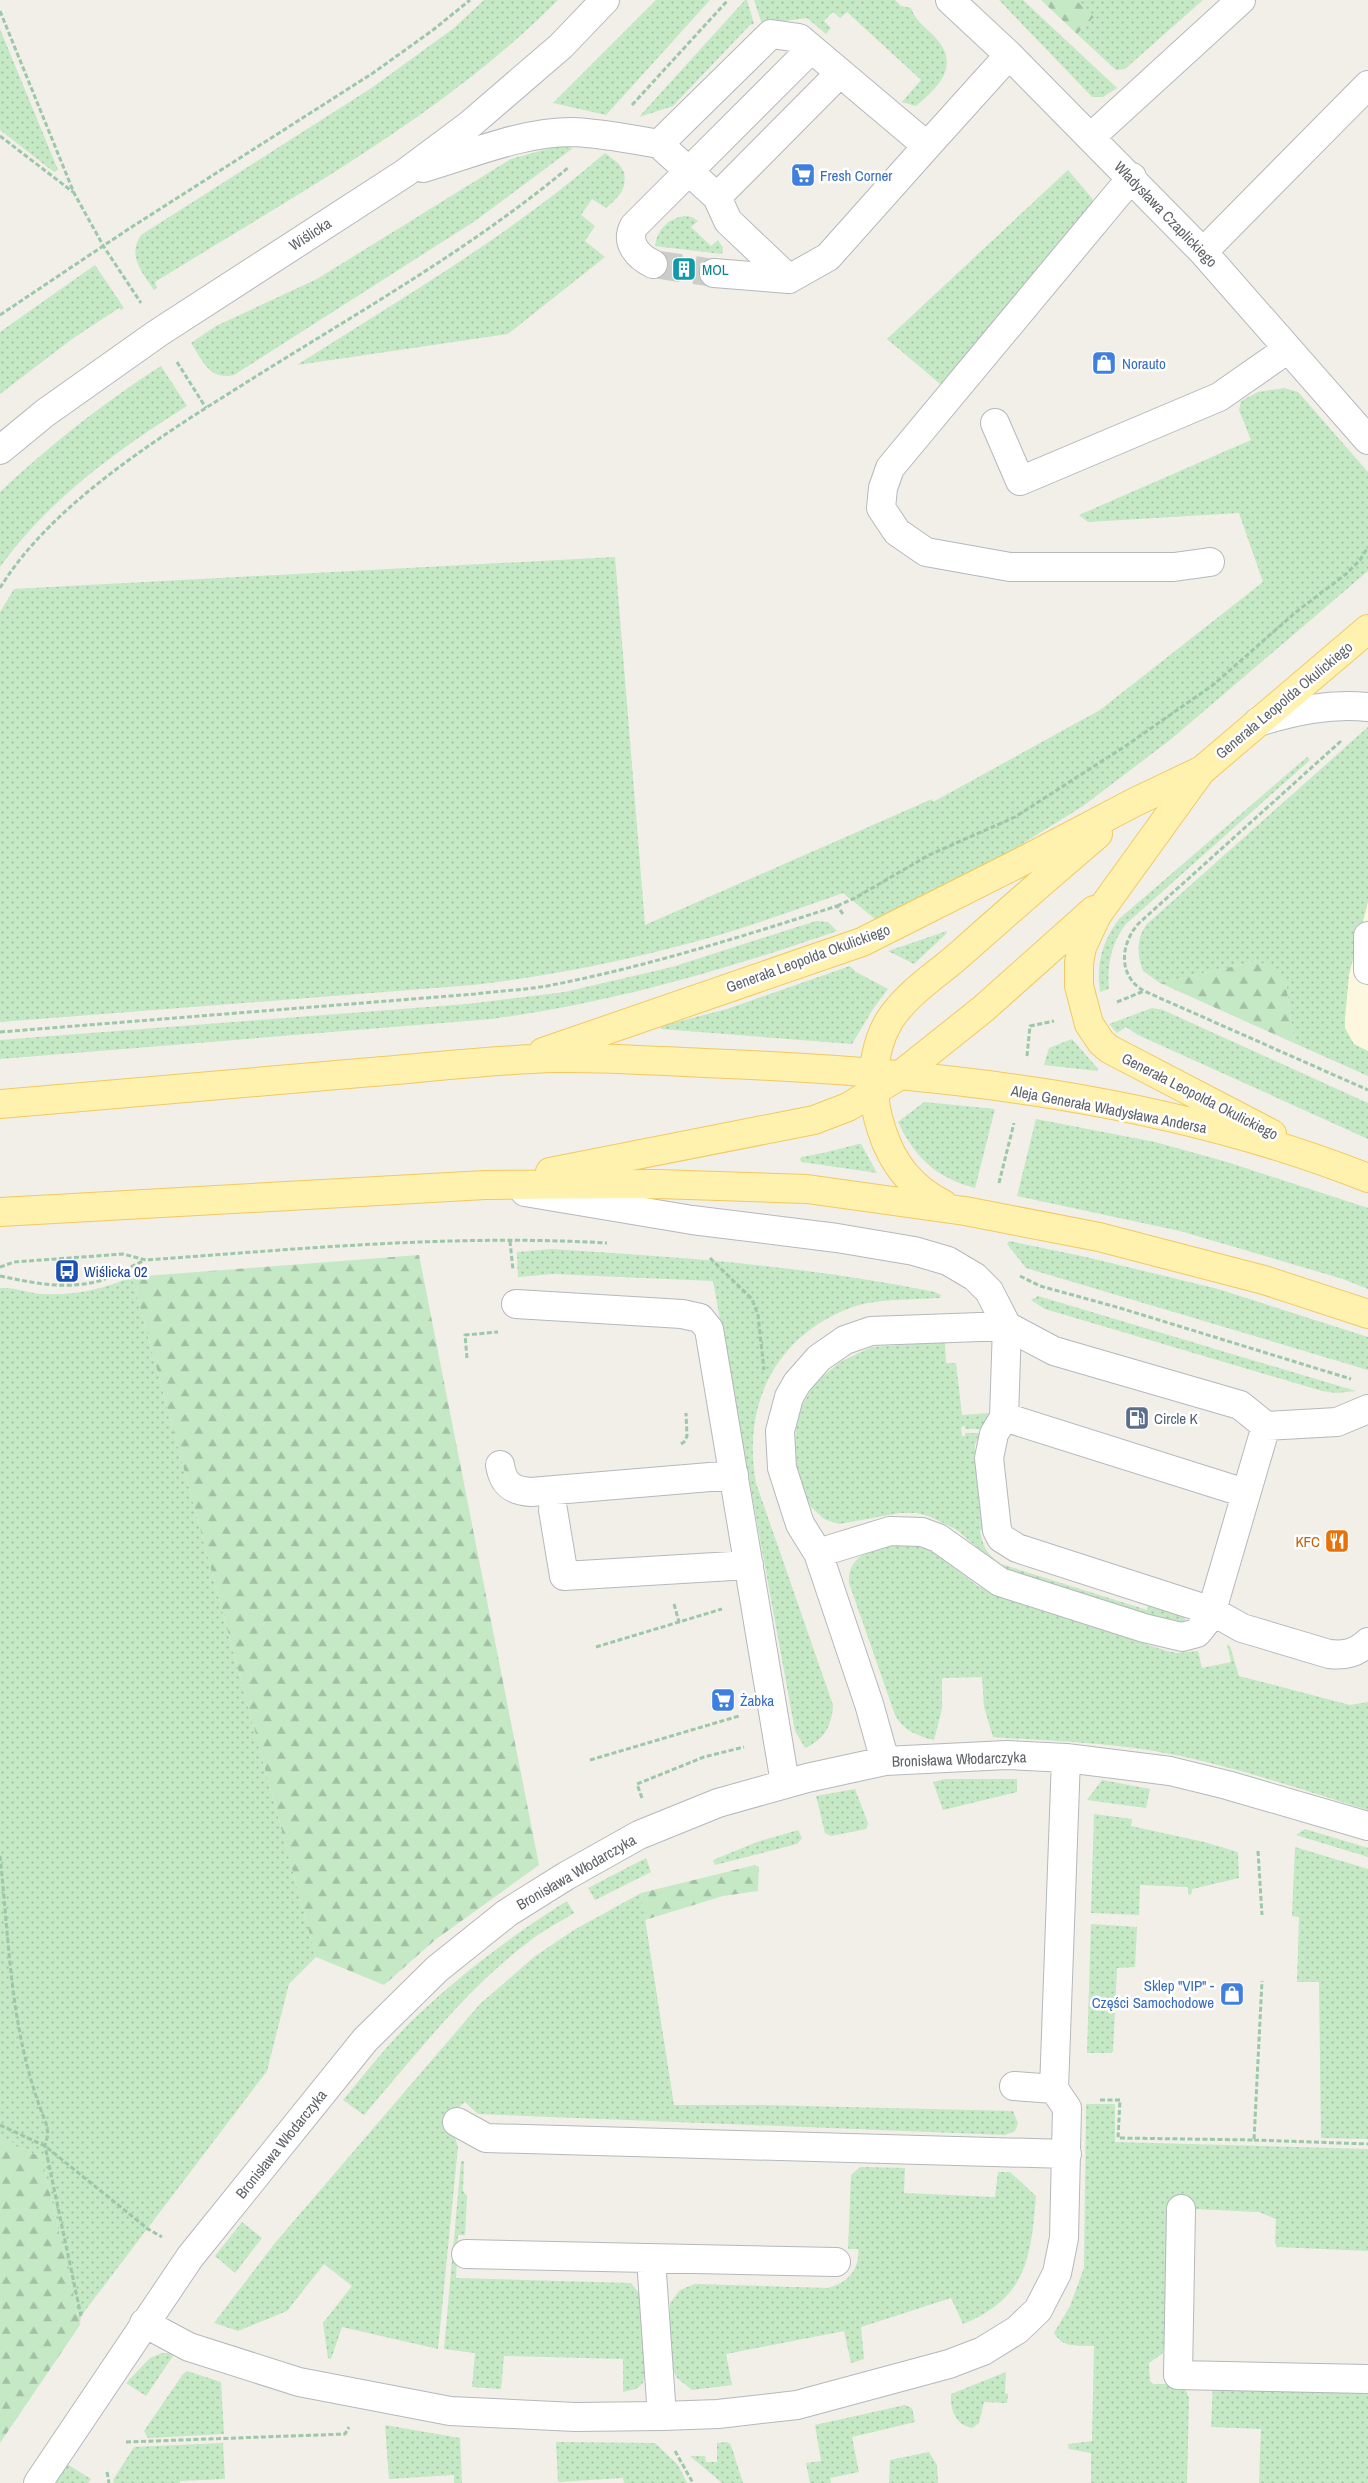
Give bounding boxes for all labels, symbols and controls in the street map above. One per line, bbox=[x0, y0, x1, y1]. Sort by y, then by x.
street label: Władysława Czaplickiego bbox=[1110, 156, 1222, 272]
supermarket icon: Fresh Corner bbox=[790, 162, 816, 188]
place label: Fresh Corner bbox=[820, 165, 892, 186]
street label: Wiślicka bbox=[285, 212, 335, 255]
building icon: MOL bbox=[671, 256, 697, 282]
place label: MOL bbox=[702, 259, 729, 280]
shop icon: Norauto bbox=[1091, 350, 1117, 376]
place label: Norauto bbox=[1122, 353, 1166, 374]
street label: Generała Leopolda Okulickiego bbox=[1211, 636, 1357, 764]
street label: Generała Leopolda Okulickiego bbox=[723, 918, 893, 997]
street label: Generała Leopolda Okulickiego bbox=[1118, 1047, 1282, 1145]
street label: Aleja Generała Władysława Andersa bbox=[1008, 1080, 1209, 1138]
bus stop icon: Wiślicka 02 bbox=[54, 1258, 80, 1284]
place label: Wiślicka 02 bbox=[84, 1261, 148, 1282]
fuel station icon: Circle K bbox=[1124, 1405, 1150, 1431]
place label: Circle K bbox=[1154, 1408, 1199, 1429]
restaurant icon: KFC bbox=[1324, 1528, 1350, 1554]
place label: KFC bbox=[1295, 1531, 1320, 1552]
supermarket icon: Żabka bbox=[710, 1687, 736, 1713]
place label: Żabka bbox=[740, 1690, 774, 1711]
street label: Bronisława Włodarczyka bbox=[891, 1746, 1027, 1772]
street label: Bronisława Włodarczyka bbox=[512, 1829, 640, 1915]
place label: Sklep "VIP" - Części Samochodowe bbox=[1092, 1975, 1214, 2013]
shop icon: Sklep "VIP" - Części Samochodowe bbox=[1219, 1981, 1245, 2007]
street label: Bronisława Włodarczyka bbox=[230, 2085, 332, 2203]

